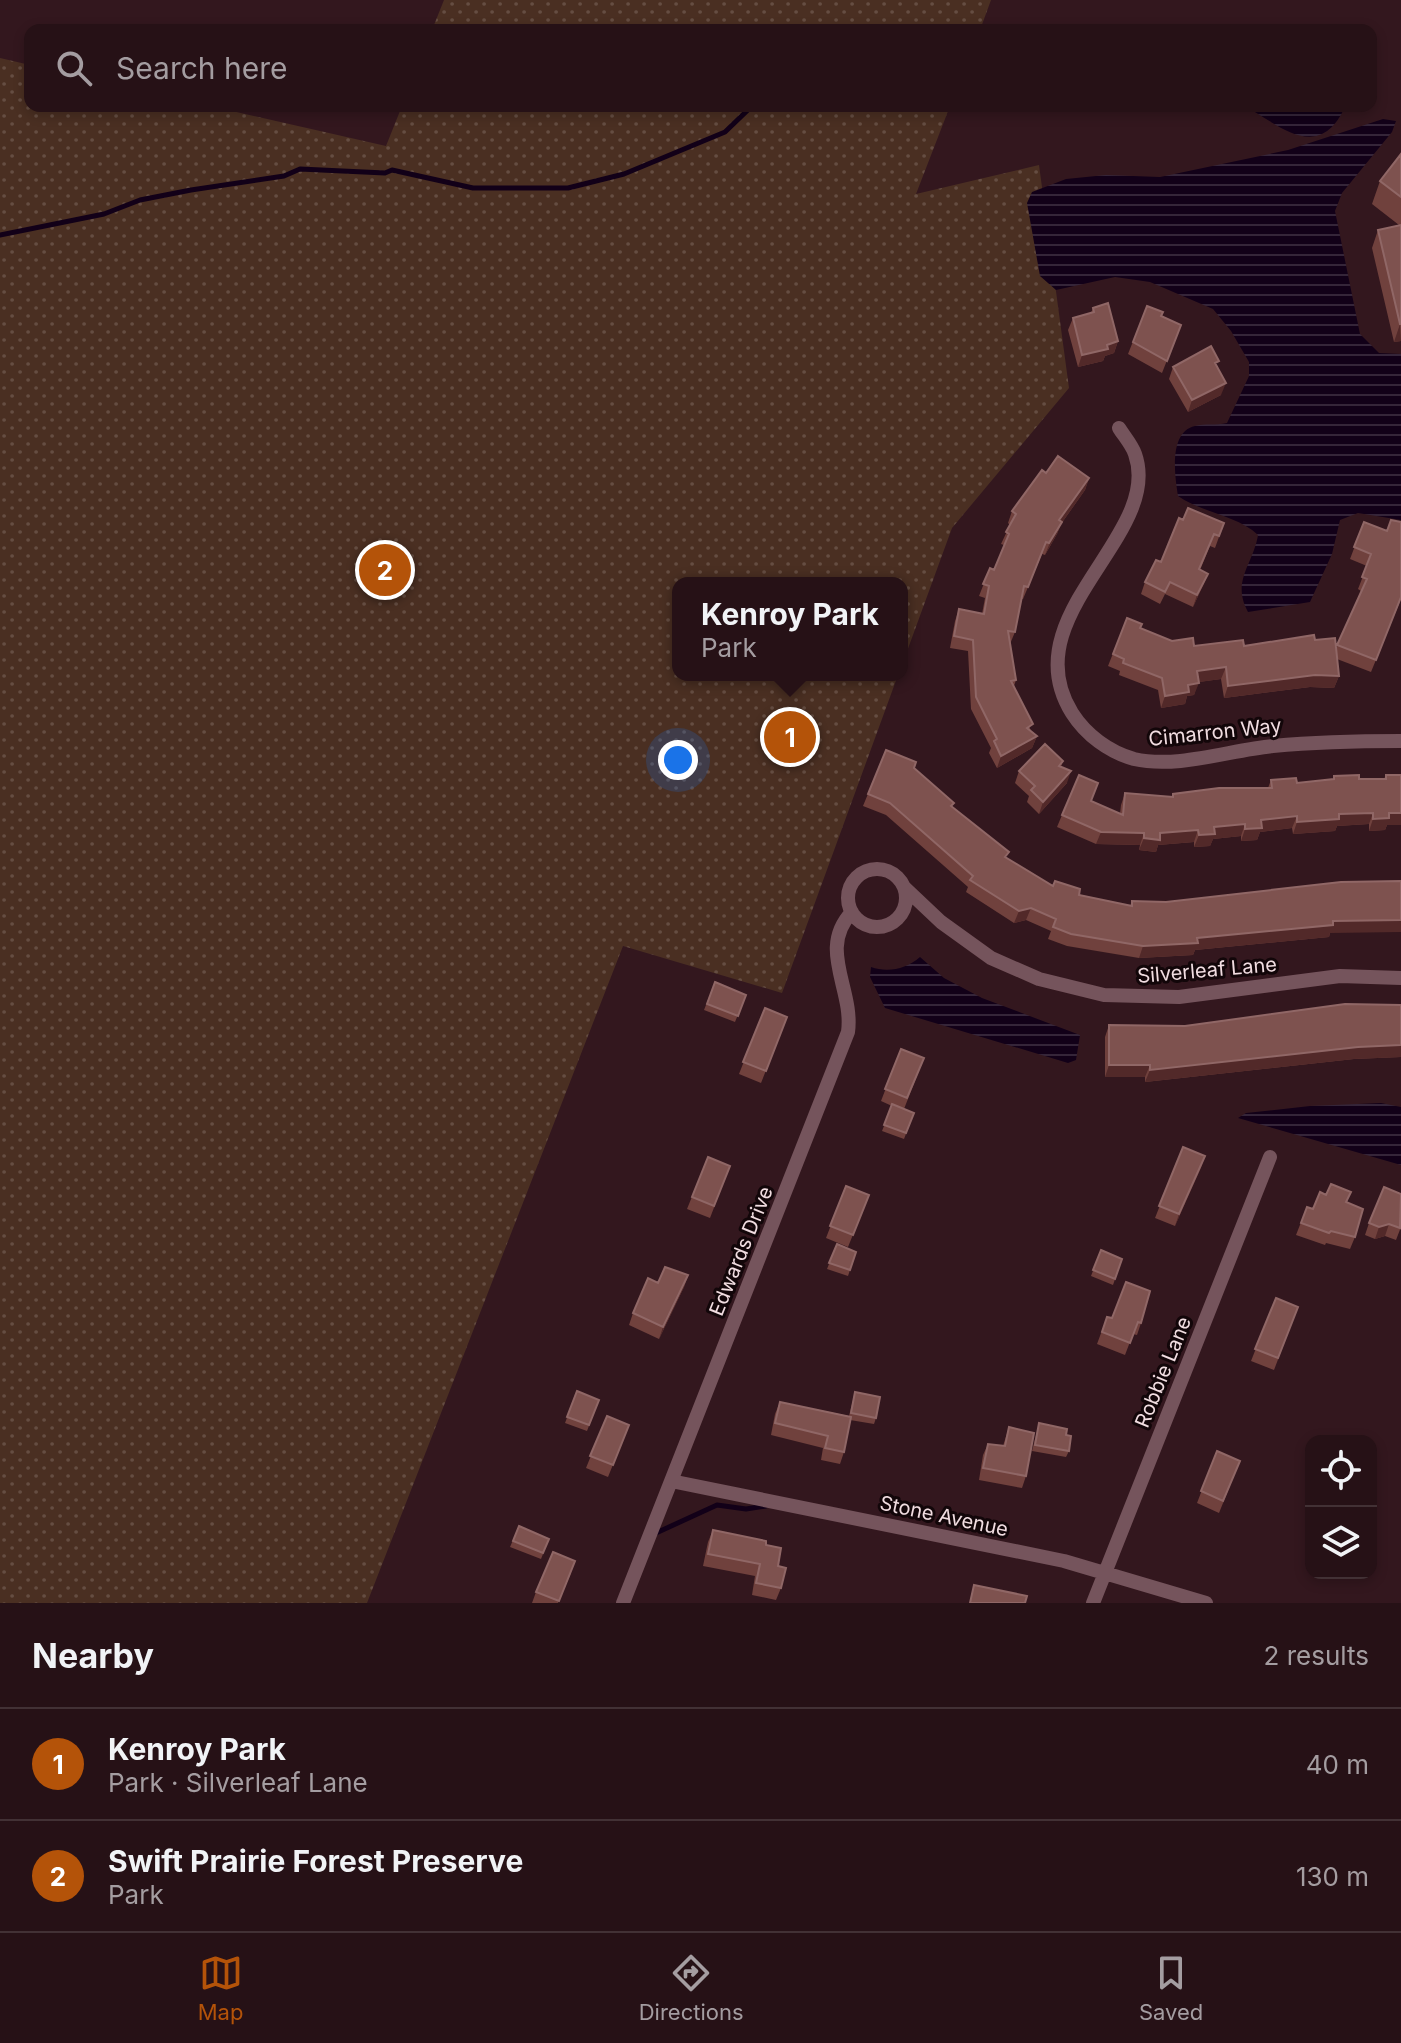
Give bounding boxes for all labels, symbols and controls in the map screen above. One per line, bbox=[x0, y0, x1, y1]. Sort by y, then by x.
search box bbox=[24, 24, 1377, 112]
icon: search bbox=[52, 46, 96, 90]
text: Search here bbox=[116, 50, 288, 86]
pin: 2 bbox=[359, 540, 411, 600]
popup bbox=[672, 577, 908, 681]
text: Kenroy Park bbox=[701, 596, 879, 632]
text: Park bbox=[701, 632, 757, 663]
pin: 1 bbox=[764, 707, 816, 767]
street label: Cimarron Way bbox=[1147, 713, 1283, 751]
your location bbox=[658, 740, 698, 780]
street label: Silverleaf Lane bbox=[1136, 952, 1278, 988]
street label: Edwards Drive bbox=[704, 1183, 778, 1319]
street label: Robbie Lane bbox=[1130, 1313, 1196, 1431]
map controls bbox=[1305, 1435, 1377, 1579]
button: locate bbox=[1305, 1435, 1377, 1507]
street label: Stone Avenue bbox=[878, 1491, 1010, 1541]
button: layers bbox=[1305, 1507, 1377, 1579]
text: Nearby bbox=[32, 1635, 154, 1676]
text: 2 results bbox=[1264, 1640, 1369, 1671]
text: Kenroy Park bbox=[108, 1731, 286, 1767]
text: 1 bbox=[52, 1749, 64, 1780]
text: 40 m bbox=[1306, 1749, 1369, 1780]
text: Park · Silverleaf Lane bbox=[108, 1767, 368, 1798]
text: Swift Prairie Forest Preserve bbox=[108, 1843, 523, 1879]
text: 2 bbox=[50, 1861, 66, 1892]
text: 130 m bbox=[1296, 1861, 1369, 1892]
text: Park bbox=[108, 1879, 164, 1910]
tab: Map bbox=[198, 1951, 243, 2025]
tab: Directions bbox=[639, 1951, 744, 2025]
tab: Saved bbox=[1139, 1951, 1203, 2025]

